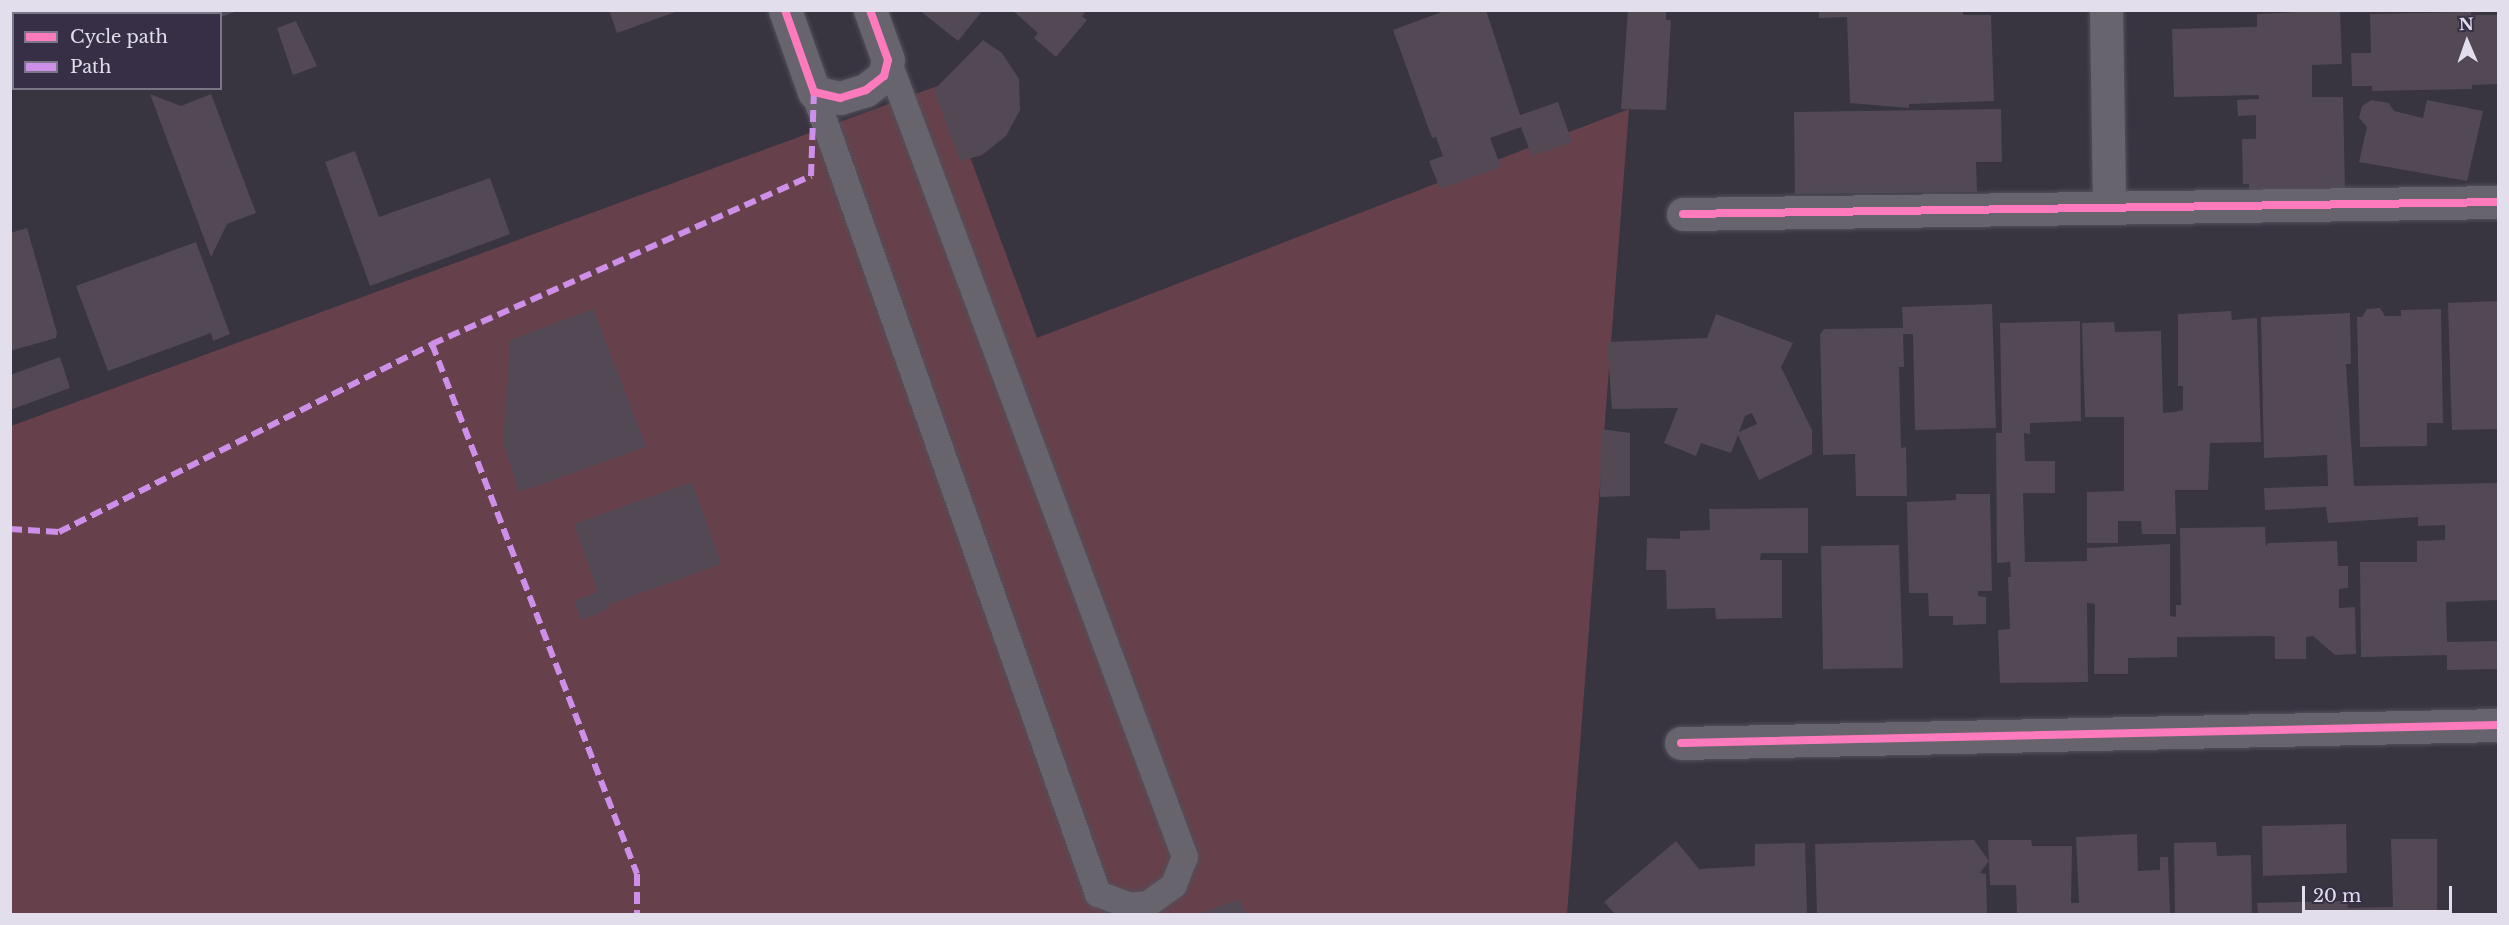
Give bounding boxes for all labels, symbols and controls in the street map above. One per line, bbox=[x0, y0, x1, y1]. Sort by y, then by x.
legend bbox=[12, 12, 222, 90]
north arrow bbox=[2437, 12, 2497, 72]
text: N bbox=[2458, 14, 2474, 34]
text: Cycle path bbox=[70, 26, 168, 48]
text: Path bbox=[70, 56, 111, 78]
scale bar bbox=[2305, 874, 2455, 912]
text: 20 m bbox=[2313, 885, 2361, 907]

